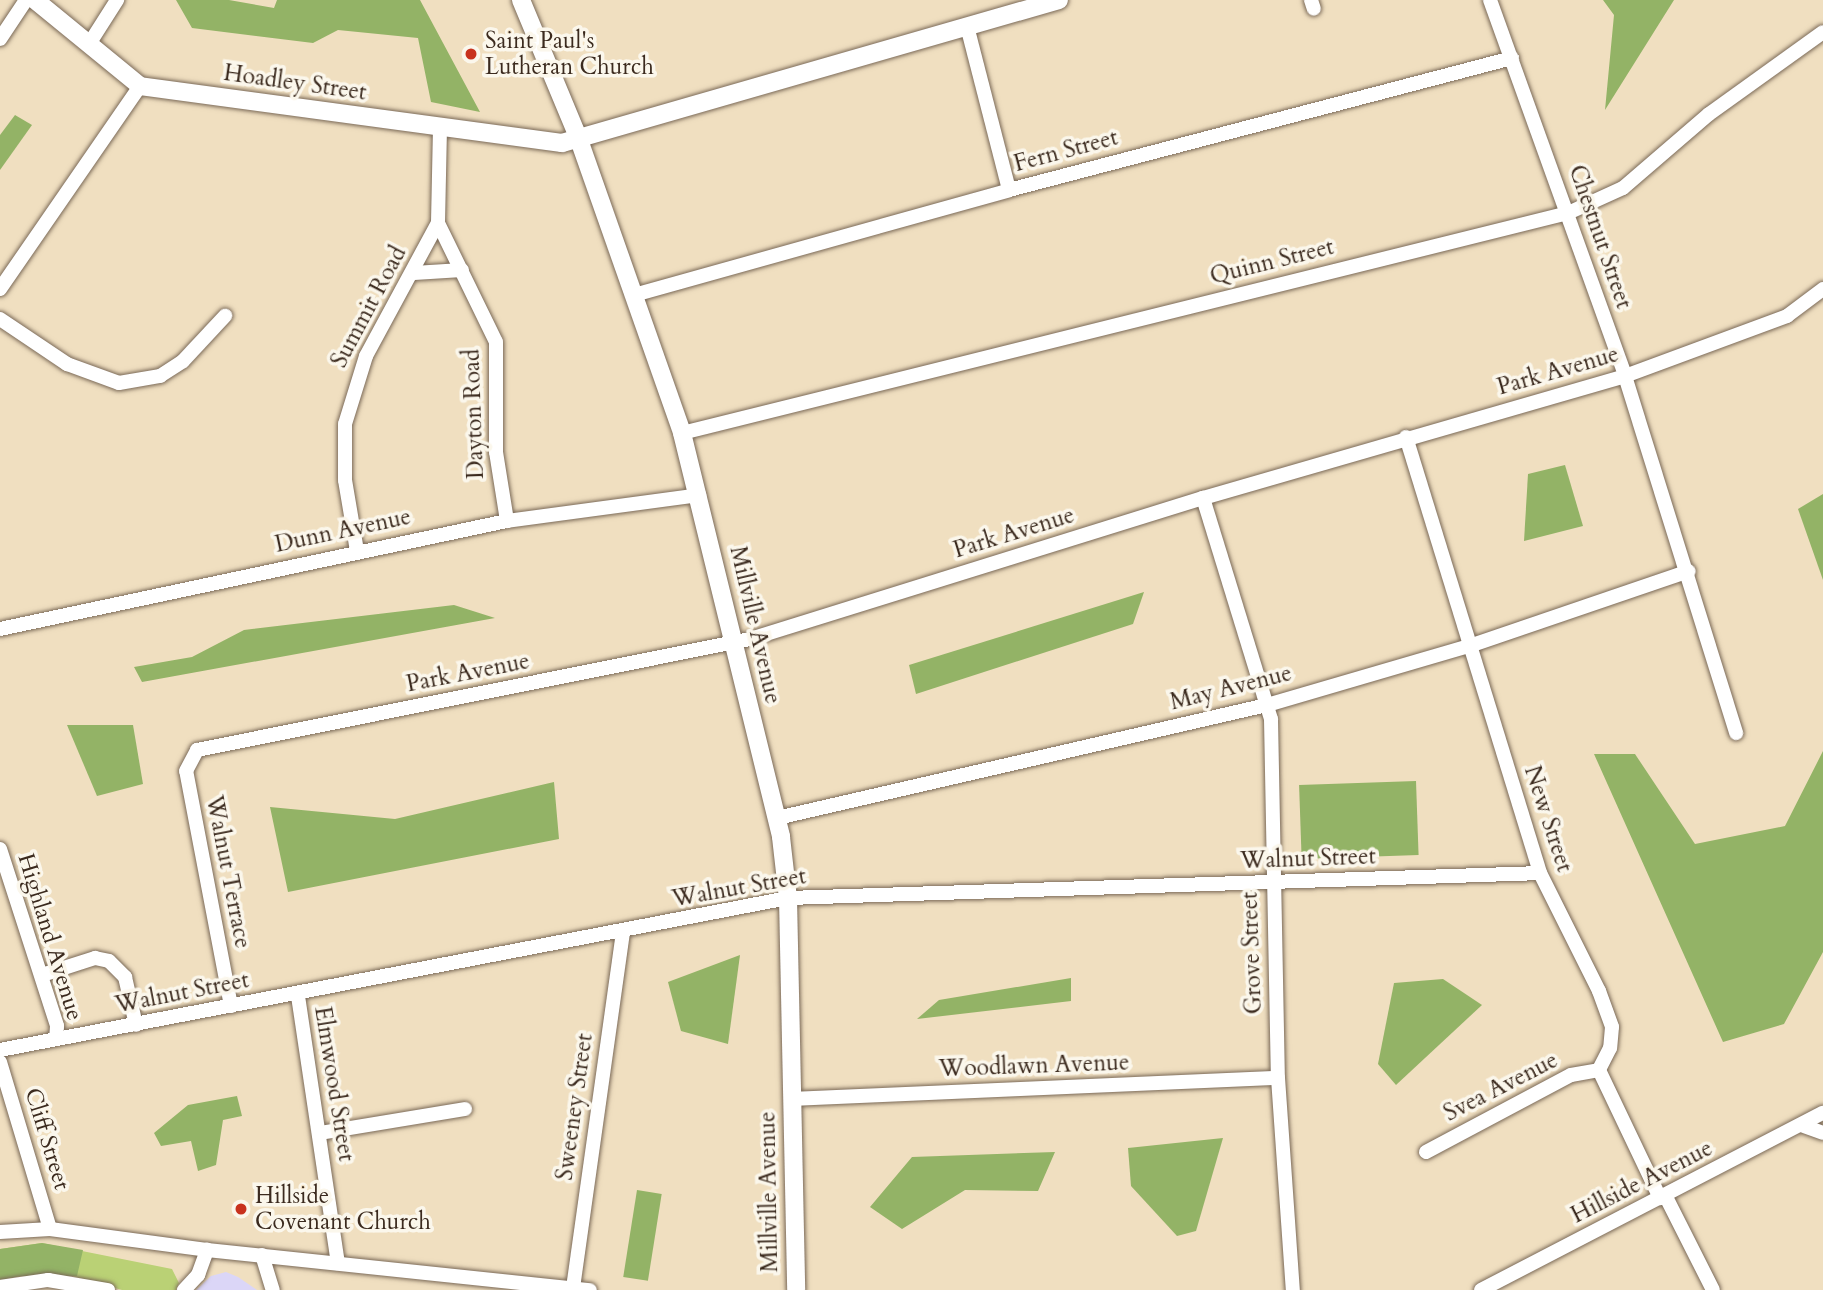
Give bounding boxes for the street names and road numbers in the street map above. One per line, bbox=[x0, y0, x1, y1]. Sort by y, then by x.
street label: Hoadley Street bbox=[222, 59, 368, 107]
street label: Fern Street bbox=[1011, 124, 1121, 178]
street label: Chestnut Street bbox=[1563, 162, 1637, 312]
street label: Quinn Street bbox=[1207, 233, 1337, 291]
street label: Summit Road bbox=[325, 242, 413, 372]
street label: Park Avenue bbox=[1494, 341, 1622, 401]
street label: Dayton Road bbox=[458, 348, 490, 480]
street label: Park Avenue bbox=[950, 502, 1078, 564]
street label: Dunn Avenue bbox=[273, 503, 413, 559]
street label: Millville Avenue bbox=[723, 544, 787, 706]
street label: Park Avenue bbox=[404, 648, 532, 698]
street label: May Avenue bbox=[1167, 660, 1295, 716]
street label: New Street bbox=[1518, 762, 1578, 876]
street label: Walnut Terrace bbox=[200, 793, 256, 951]
street label: Walnut Street bbox=[1240, 843, 1376, 875]
street label: Highland Avenue bbox=[12, 850, 88, 1024]
street label: Walnut Street bbox=[670, 863, 808, 913]
street label: Grove Street bbox=[1236, 891, 1268, 1015]
street label: Walnut Street bbox=[113, 967, 251, 1019]
street label: Elmwood Street bbox=[308, 1005, 360, 1163]
street label: Sweeney Street bbox=[551, 1032, 599, 1182]
street label: Svea Avenue bbox=[1439, 1046, 1563, 1128]
street label: Woodlawn Avenue bbox=[938, 1049, 1130, 1083]
street label: Cliff Street bbox=[18, 1085, 76, 1193]
street label: Millville Avenue bbox=[754, 1111, 784, 1273]
street label: Hillside Avenue bbox=[1567, 1135, 1717, 1229]

